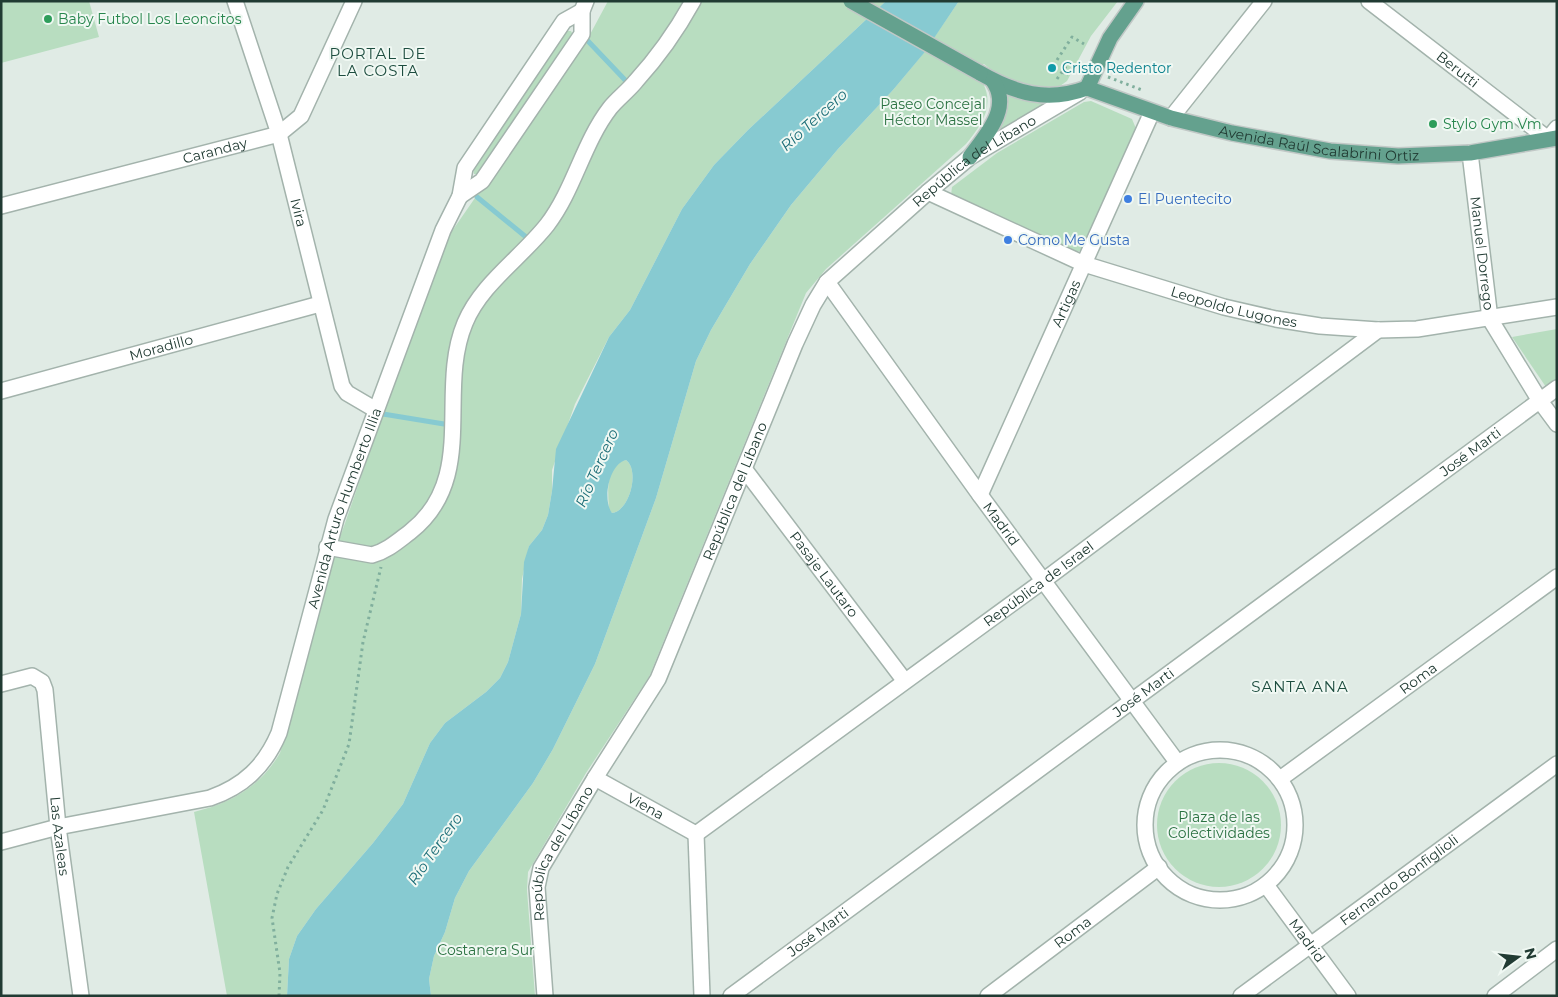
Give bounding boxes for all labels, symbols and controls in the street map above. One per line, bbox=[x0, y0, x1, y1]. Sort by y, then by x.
place label: Baby Futbol Los Leoncitos bbox=[58, 10, 242, 28]
marker: Baby Futbol Los Leoncitos bbox=[42, 13, 54, 25]
district label: PORTAL DE LA COSTA bbox=[329, 44, 427, 80]
street label: Berutti bbox=[1433, 47, 1483, 91]
place label: Cristo Redentor bbox=[1062, 59, 1172, 77]
marker: Cristo Redentor bbox=[1046, 62, 1058, 74]
water label: Río Tercero bbox=[776, 85, 851, 155]
park label: Paseo Concejal Héctor Massel bbox=[880, 95, 986, 129]
street label: República del Líbano bbox=[909, 111, 1039, 211]
place label: Stylo Gym Vm bbox=[1443, 115, 1542, 133]
marker: Stylo Gym Vm bbox=[1427, 118, 1439, 130]
street label: Avenida Raúl Scalabrini Ortiz bbox=[1217, 121, 1420, 165]
street label: Caranday bbox=[181, 134, 250, 168]
place label: El Puentecito bbox=[1138, 190, 1232, 208]
marker: El Puentecito bbox=[1122, 193, 1134, 205]
street label: Manuel Dorrego bbox=[1466, 195, 1498, 311]
street label: Ivira bbox=[286, 196, 311, 229]
place label: Como Me Gusta bbox=[1018, 231, 1130, 249]
marker: Como Me Gusta bbox=[1002, 234, 1014, 246]
street label: Artigas bbox=[1048, 277, 1085, 330]
street label: Leopoldo Lugones bbox=[1168, 282, 1299, 331]
street label: Moradillo bbox=[127, 330, 195, 365]
street label: Avenida Arturo Humberto Illia bbox=[304, 405, 385, 610]
street label: República del Líbano bbox=[699, 419, 771, 563]
street label: José Marti bbox=[1435, 423, 1505, 481]
water label: Río Tercero bbox=[571, 426, 622, 510]
street label: Madrid bbox=[979, 498, 1023, 549]
street label: Pasaje Lautaro bbox=[786, 528, 862, 621]
street label: República de Israel bbox=[980, 537, 1097, 631]
street label: Roma bbox=[1396, 659, 1440, 698]
street label: José Marti bbox=[1108, 664, 1178, 722]
district label: SANTA ANA bbox=[1251, 677, 1349, 696]
street label: República del Líbano bbox=[528, 782, 597, 922]
street label: Viena bbox=[624, 789, 667, 824]
street label: Las Azaleas bbox=[46, 796, 74, 877]
park label: Plaza de las Colectividades bbox=[1168, 808, 1270, 842]
water label: Río Tercero bbox=[403, 809, 466, 888]
street label: Fernando Bonfiglioli bbox=[1336, 831, 1462, 929]
street label: José Marti bbox=[783, 903, 852, 961]
street label: Roma bbox=[1050, 912, 1095, 952]
street label: Madrid bbox=[1285, 915, 1329, 966]
north arrow bbox=[1493, 932, 1543, 982]
park label: Costanera Sur bbox=[437, 941, 535, 959]
text: N bbox=[1520, 946, 1541, 961]

